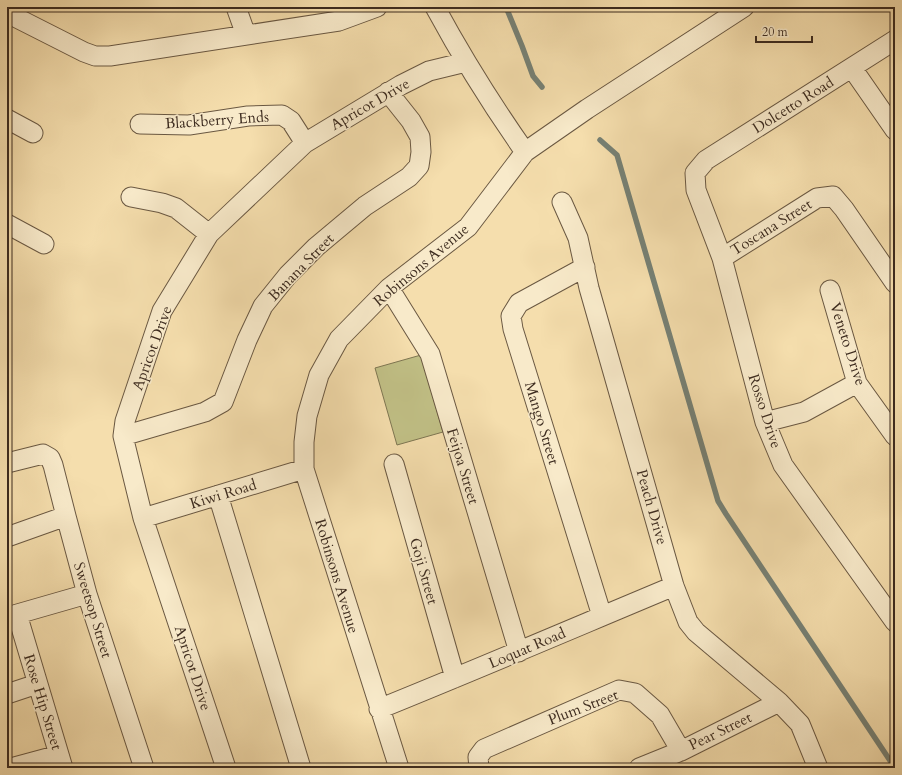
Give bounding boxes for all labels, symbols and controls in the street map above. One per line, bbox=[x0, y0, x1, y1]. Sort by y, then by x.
scale bar bbox=[756, 18, 812, 44]
text: 20 m bbox=[762, 24, 789, 40]
street label: Dolcetto Road bbox=[749, 72, 837, 138]
street label: Apricot Drive bbox=[327, 73, 413, 135]
street label: Blackberry Ends bbox=[164, 106, 270, 134]
street label: Toscana Street bbox=[726, 194, 816, 260]
street label: Robinsons Avenue bbox=[369, 219, 473, 311]
street label: Banana Street bbox=[264, 229, 339, 305]
street label: Veneto Drive bbox=[825, 300, 871, 388]
street label: Apricot Drive bbox=[127, 303, 177, 393]
street label: Rosso Drive bbox=[744, 371, 786, 451]
street label: Mango Street bbox=[520, 379, 564, 467]
street label: Feijoa Street bbox=[442, 426, 484, 507]
street label: Peach Drive bbox=[632, 467, 672, 547]
street label: Kiwi Road bbox=[187, 474, 259, 514]
street label: Robinsons Avenue bbox=[310, 516, 364, 636]
street label: Goji Street bbox=[405, 535, 443, 607]
street label: Sweetsop Street bbox=[69, 560, 117, 661]
street label: Apricot Drive bbox=[170, 623, 216, 713]
street label: Loquat Road bbox=[486, 623, 568, 673]
street label: Rose Hip Street bbox=[19, 652, 67, 753]
street label: Plum Street bbox=[545, 684, 621, 730]
street label: Pear Street bbox=[685, 707, 755, 755]

